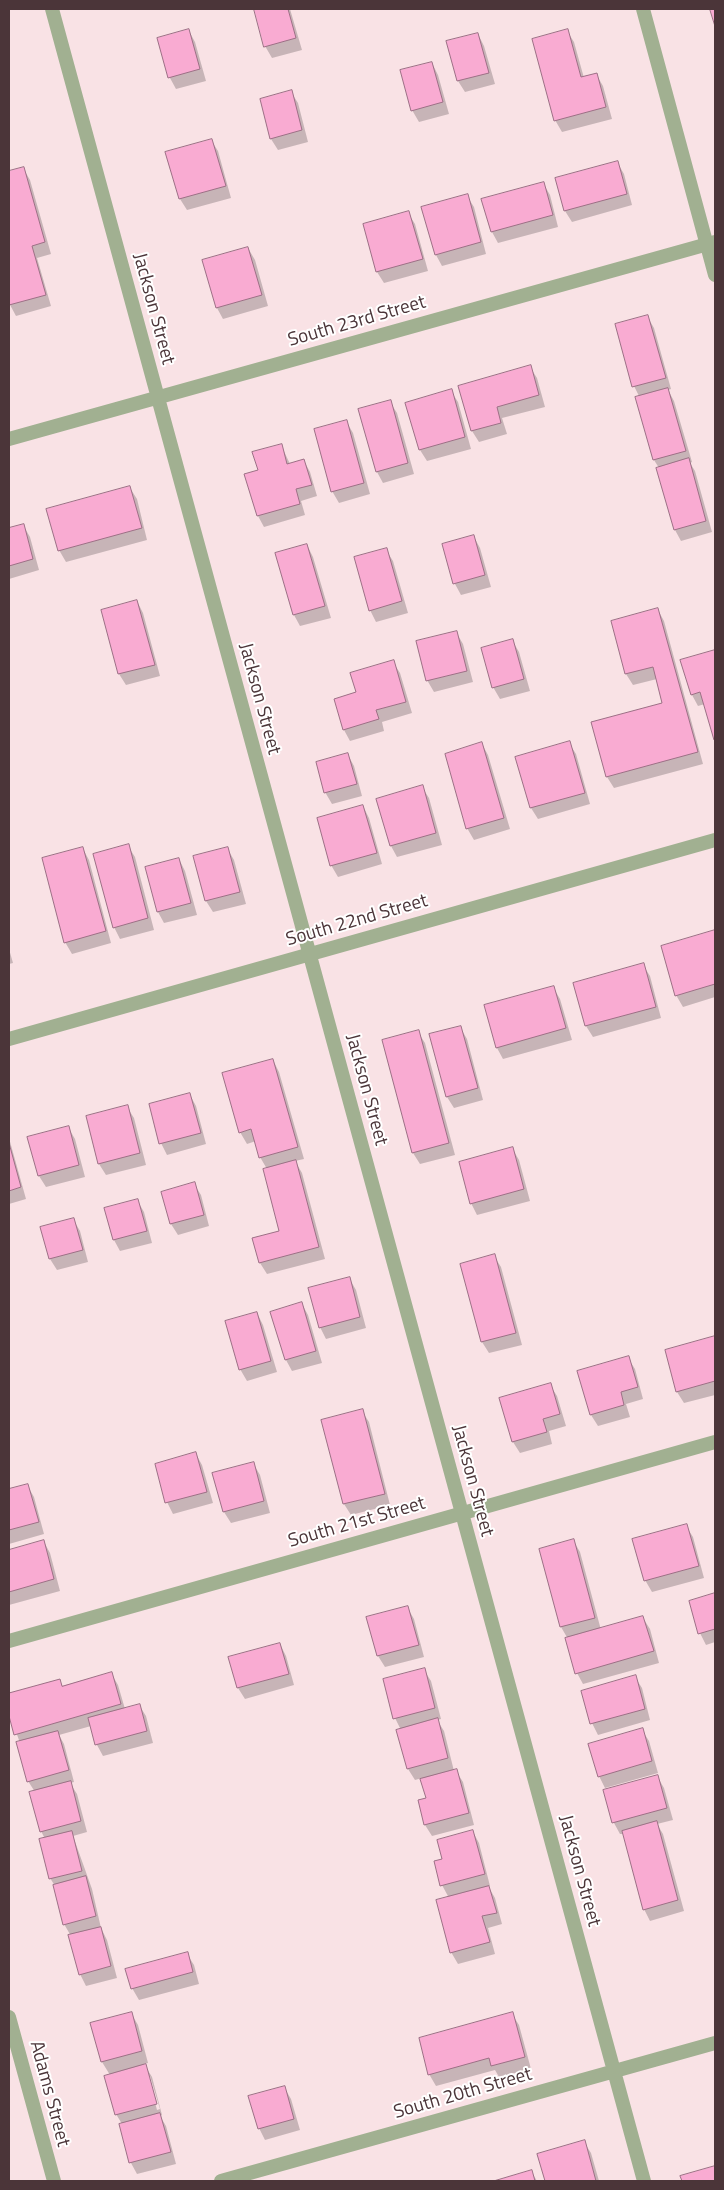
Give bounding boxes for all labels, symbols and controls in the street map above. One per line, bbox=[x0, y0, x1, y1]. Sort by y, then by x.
street label: Jackson Street bbox=[127, 251, 179, 367]
street label: South 23rd Street bbox=[285, 291, 429, 353]
street label: Jackson Street bbox=[233, 641, 285, 757]
street label: South 22nd Street bbox=[284, 890, 430, 952]
street label: Jackson Street bbox=[340, 1032, 392, 1148]
street label: Jackson Street bbox=[446, 1423, 498, 1539]
street label: South 21st Street bbox=[286, 1493, 428, 1553]
street label: Jackson Street bbox=[553, 1813, 605, 1929]
street label: Adams Street bbox=[24, 2039, 74, 2149]
street label: South 20th Street bbox=[391, 2063, 535, 2125]

